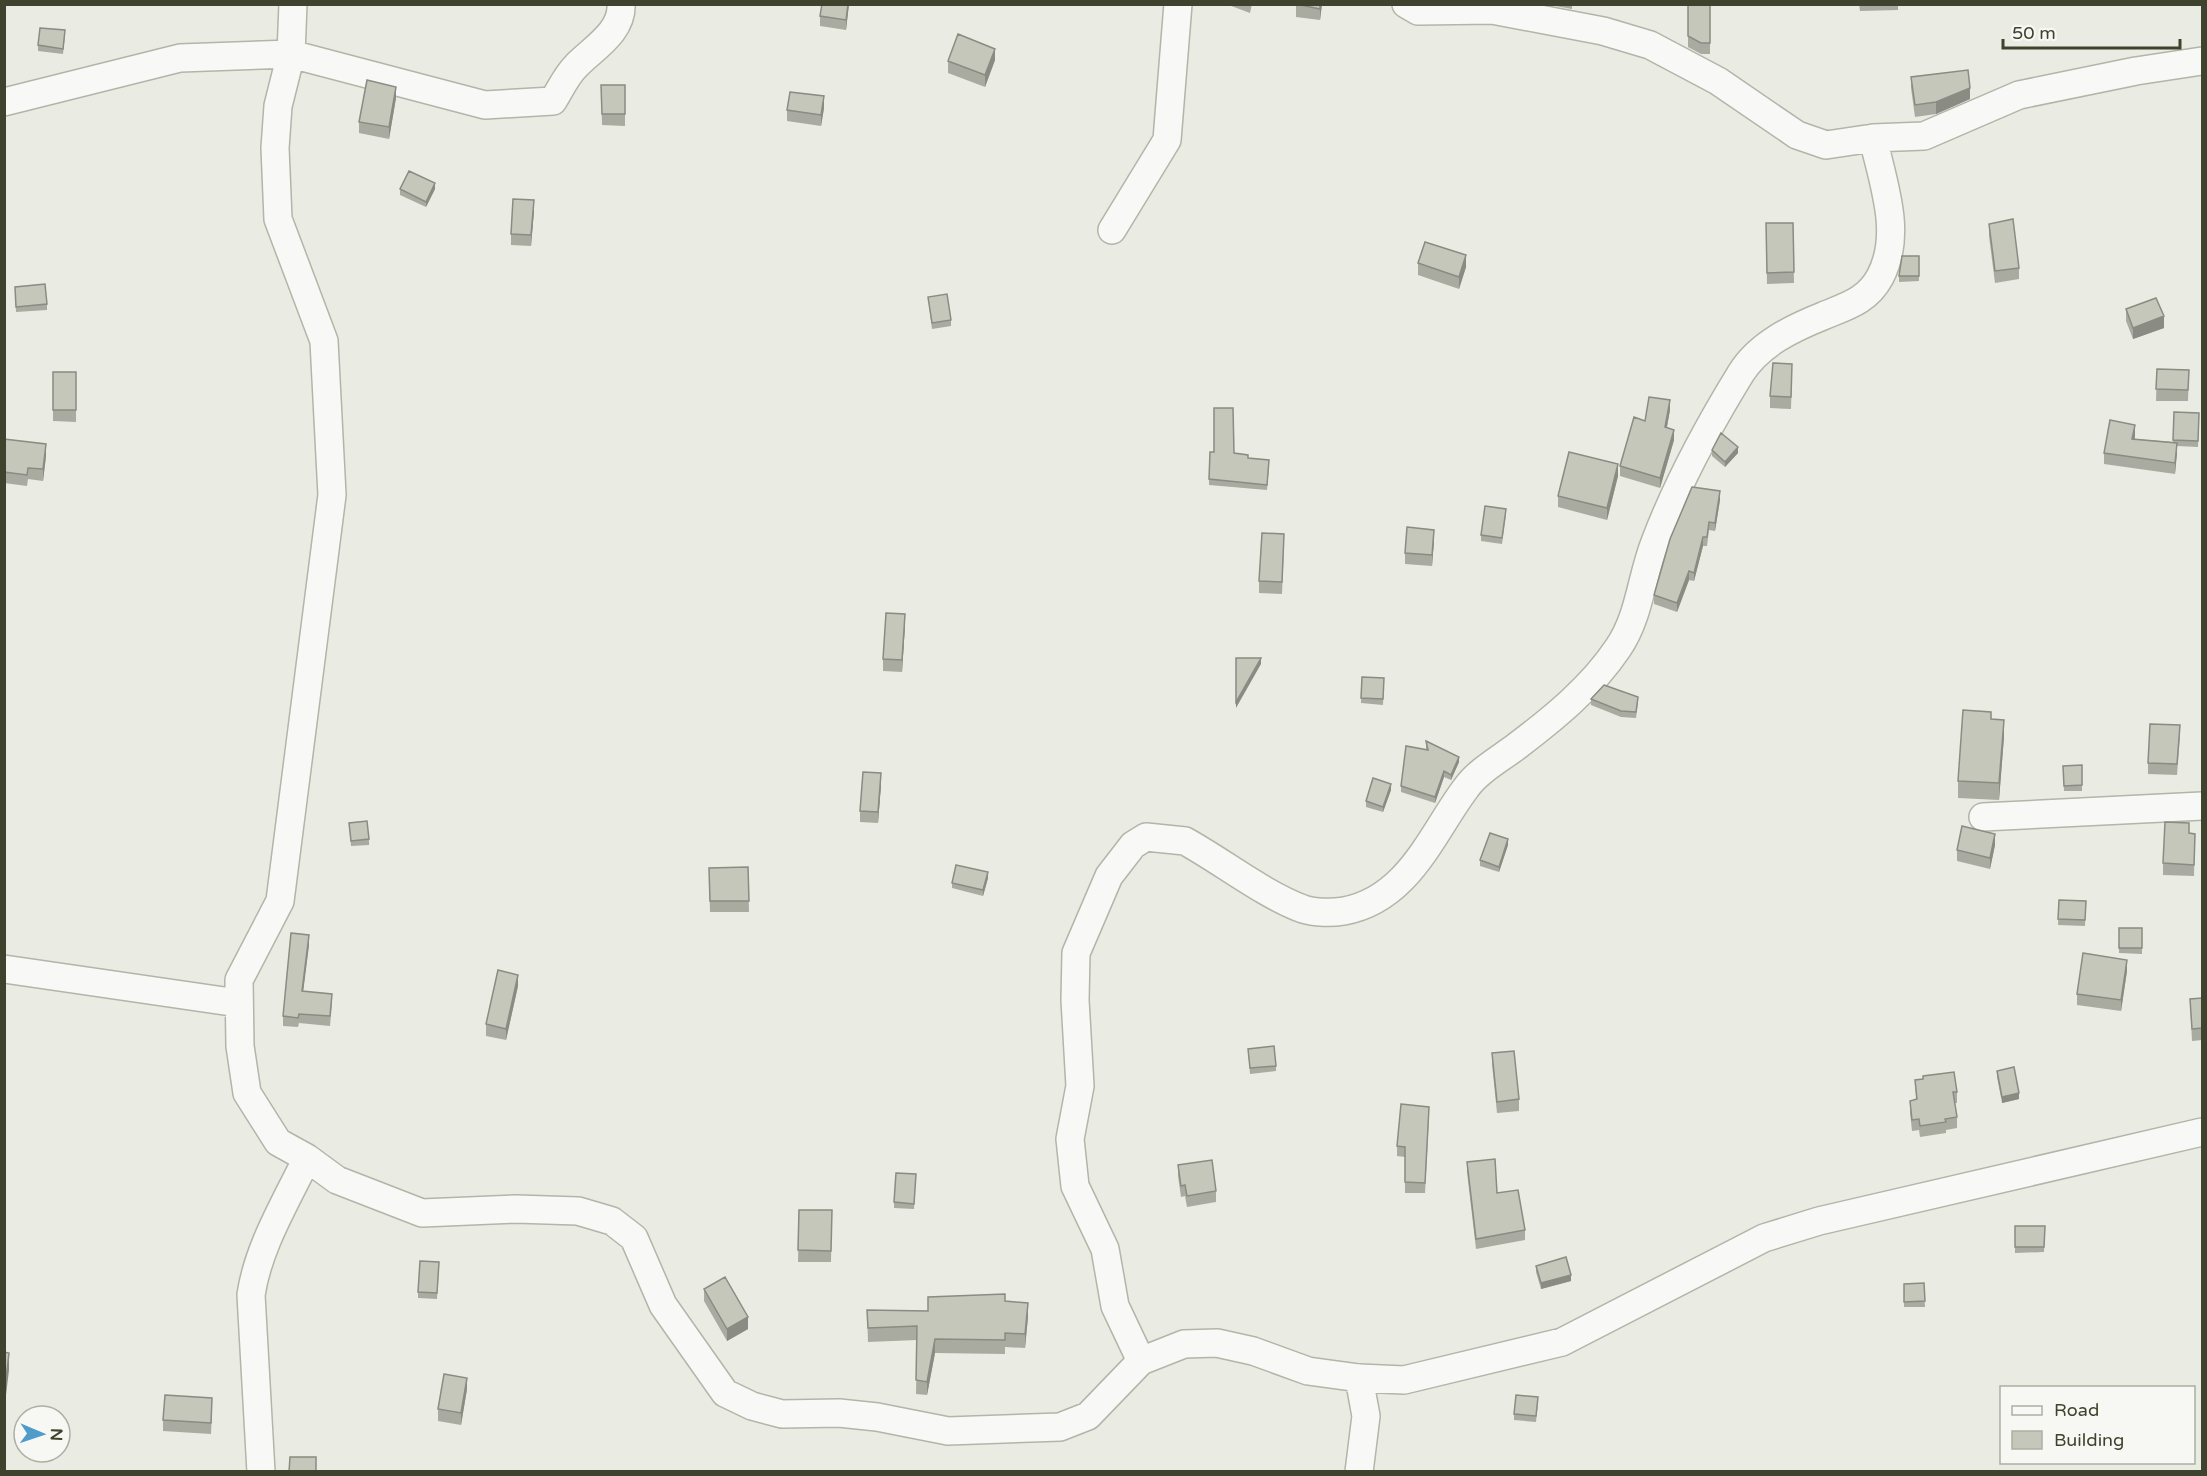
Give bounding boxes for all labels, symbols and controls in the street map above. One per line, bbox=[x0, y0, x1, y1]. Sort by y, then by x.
scale bar bbox=[2003, 12, 2180, 50]
text: 50 m bbox=[2012, 22, 2056, 44]
legend bbox=[2000, 1386, 2195, 1464]
text: Road bbox=[2054, 1399, 2099, 1421]
north arrow bbox=[12, 1404, 72, 1464]
text: N bbox=[46, 1428, 66, 1441]
text: Building bbox=[2054, 1429, 2124, 1451]

